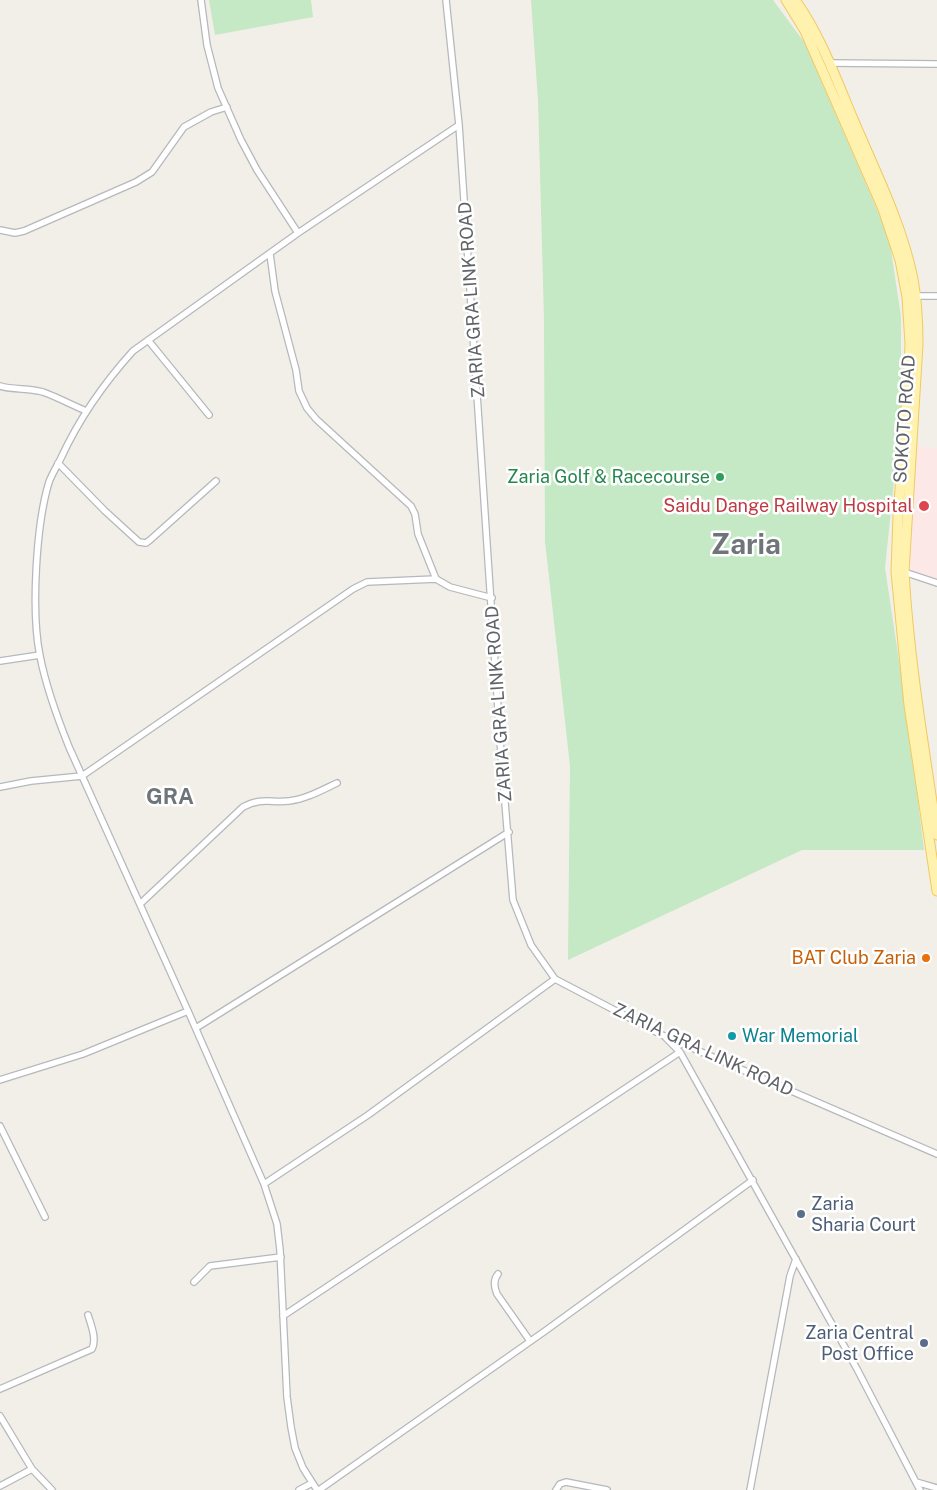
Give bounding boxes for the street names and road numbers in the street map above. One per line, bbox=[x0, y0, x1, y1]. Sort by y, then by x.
street label: ZARIA GRA LINK ROAD bbox=[454, 201, 490, 399]
street label: SOKOTO ROAD bbox=[890, 354, 920, 484]
street label: ZARIA GRA LINK ROAD bbox=[481, 605, 517, 803]
street label: ZARIA GRA LINK ROAD bbox=[609, 999, 797, 1101]

